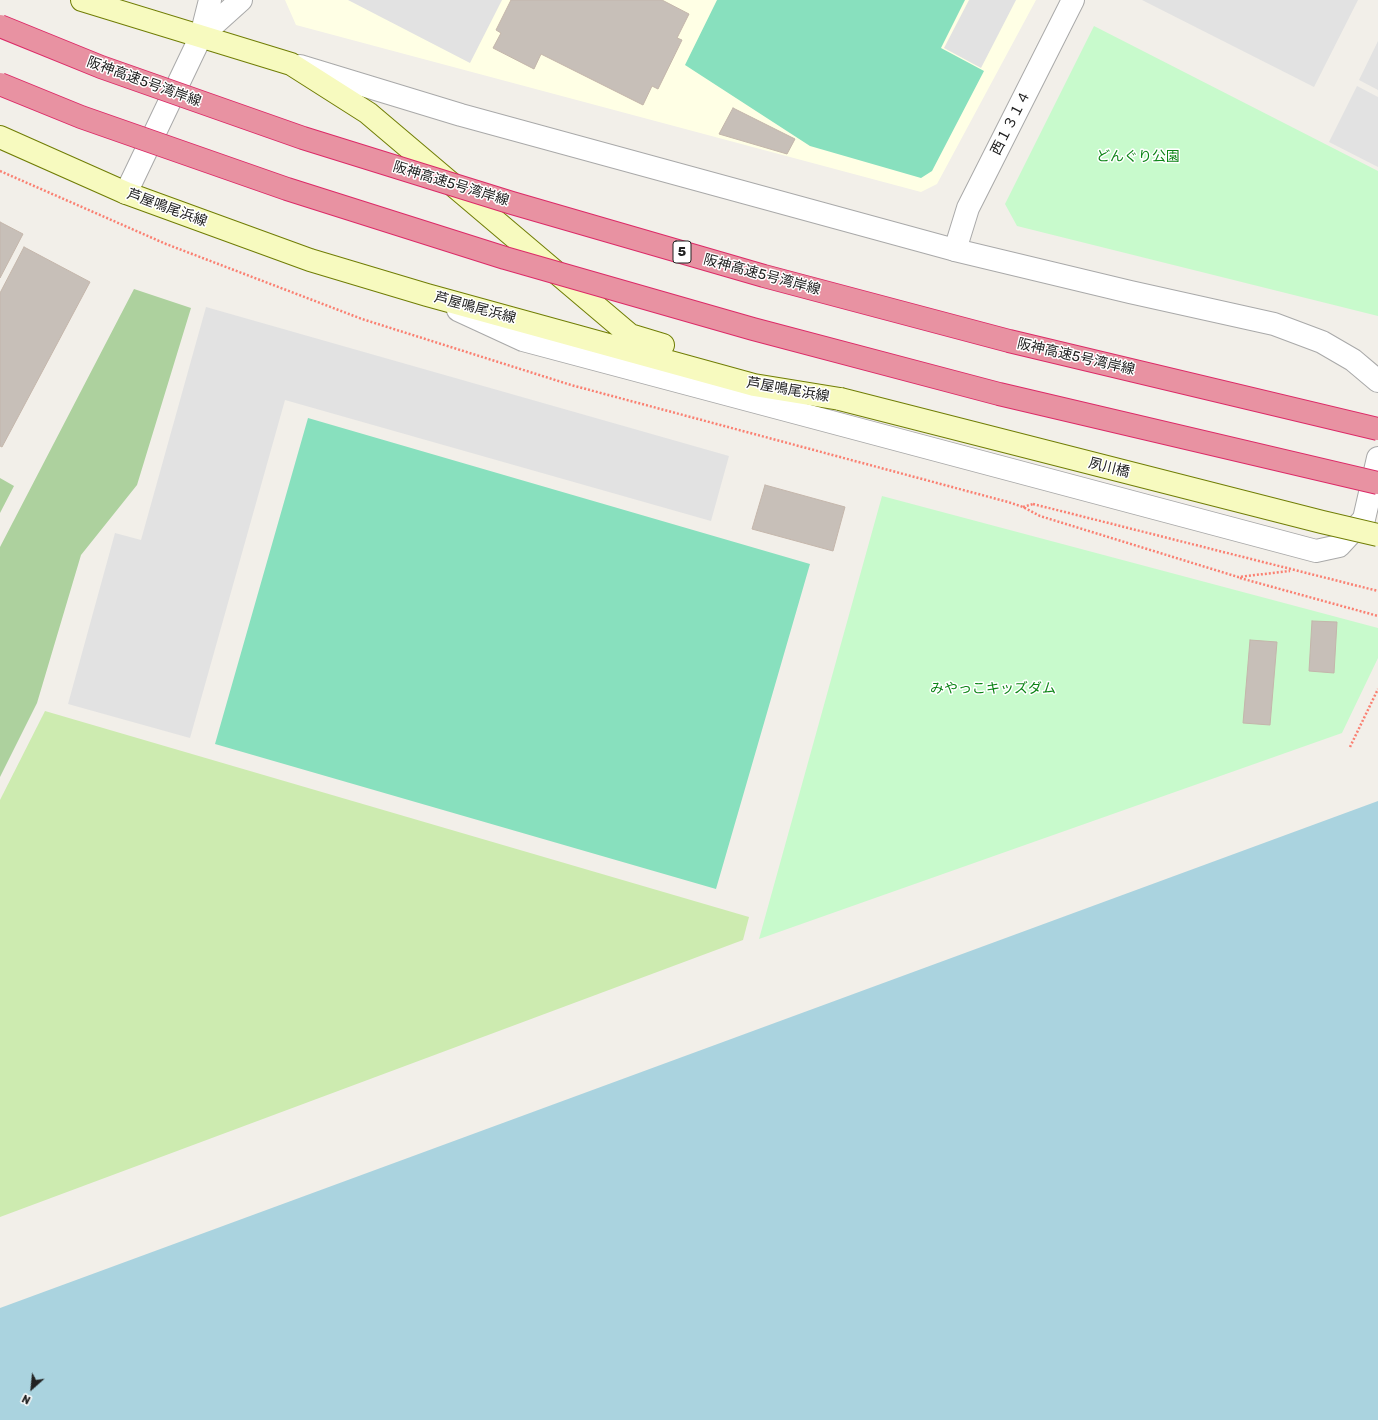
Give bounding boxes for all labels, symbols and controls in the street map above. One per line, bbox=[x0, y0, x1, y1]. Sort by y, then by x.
street label: 阪神高速5号湾岸線 bbox=[85, 54, 203, 110]
street label: 西１３１４ bbox=[988, 88, 1034, 158]
park label: どんぐり公園 bbox=[1096, 149, 1180, 165]
street label: 阪神高速5号湾岸線 bbox=[391, 158, 511, 210]
street label: 芦屋鳴尾浜線 bbox=[125, 186, 209, 230]
road number: 5 bbox=[673, 241, 691, 263]
street label: 阪神高速5号湾岸線 bbox=[702, 251, 822, 299]
street label: 芦屋鳴尾浜線 bbox=[432, 289, 518, 327]
street label: 阪神高速5号湾岸線 bbox=[1015, 335, 1137, 379]
street label: 芦屋鳴尾浜線 bbox=[745, 374, 831, 406]
street label: 夙川橋 bbox=[1087, 455, 1131, 481]
park label: みやっこキッズダム bbox=[930, 681, 1056, 697]
north arrow bbox=[12, 1368, 52, 1408]
text: N bbox=[20, 1392, 33, 1407]

